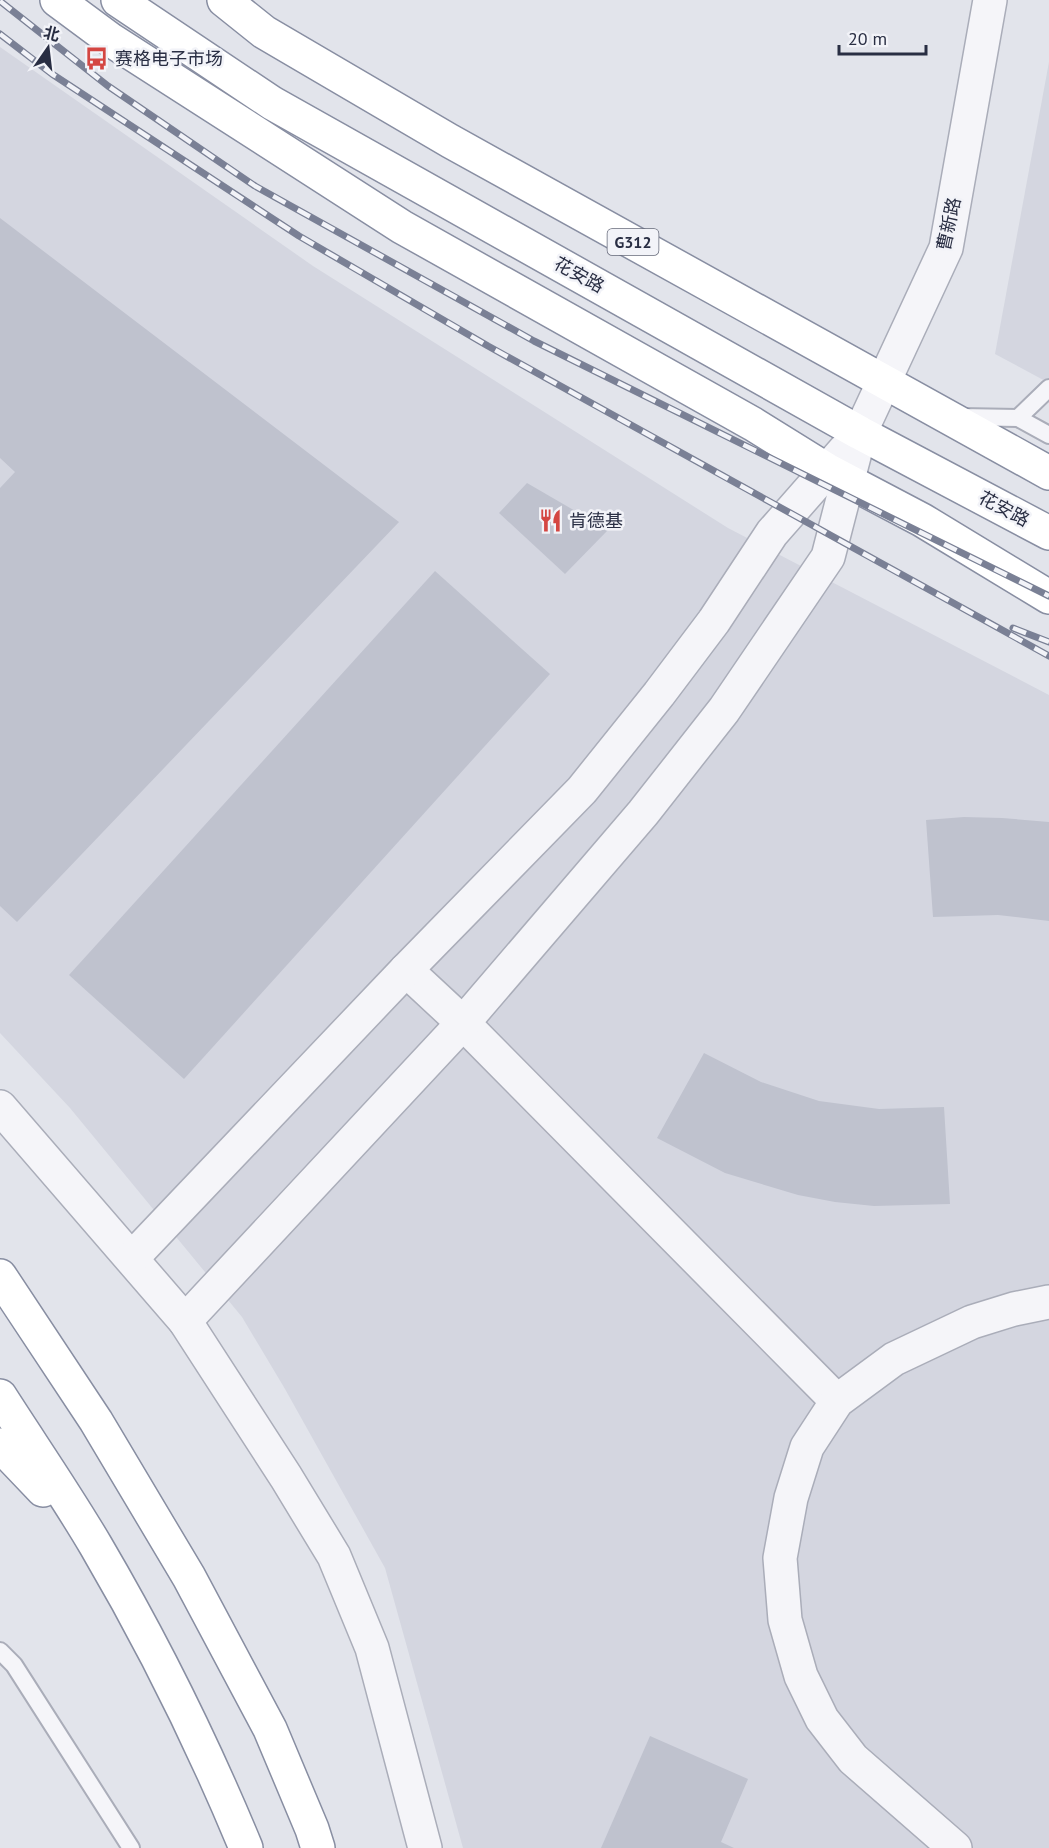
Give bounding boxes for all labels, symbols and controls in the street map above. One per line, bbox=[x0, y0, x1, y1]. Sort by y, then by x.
north arrow bbox=[18, 18, 78, 78]
scale bar bbox=[839, 18, 926, 56]
text: 北 bbox=[41, 22, 62, 45]
text: 20 m bbox=[848, 27, 887, 50]
bus stop icon: 赛格电子市场 bbox=[84, 46, 110, 72]
place label: 赛格电子市场 bbox=[115, 47, 223, 70]
street label: 曹新路 bbox=[932, 195, 965, 253]
road number: G312 bbox=[608, 229, 658, 255]
street label: 花安路 bbox=[550, 251, 608, 298]
street label: 花安路 bbox=[975, 486, 1033, 531]
restaurant icon: 肯德基 bbox=[538, 508, 564, 534]
place label: 肯德基 bbox=[569, 509, 623, 532]

